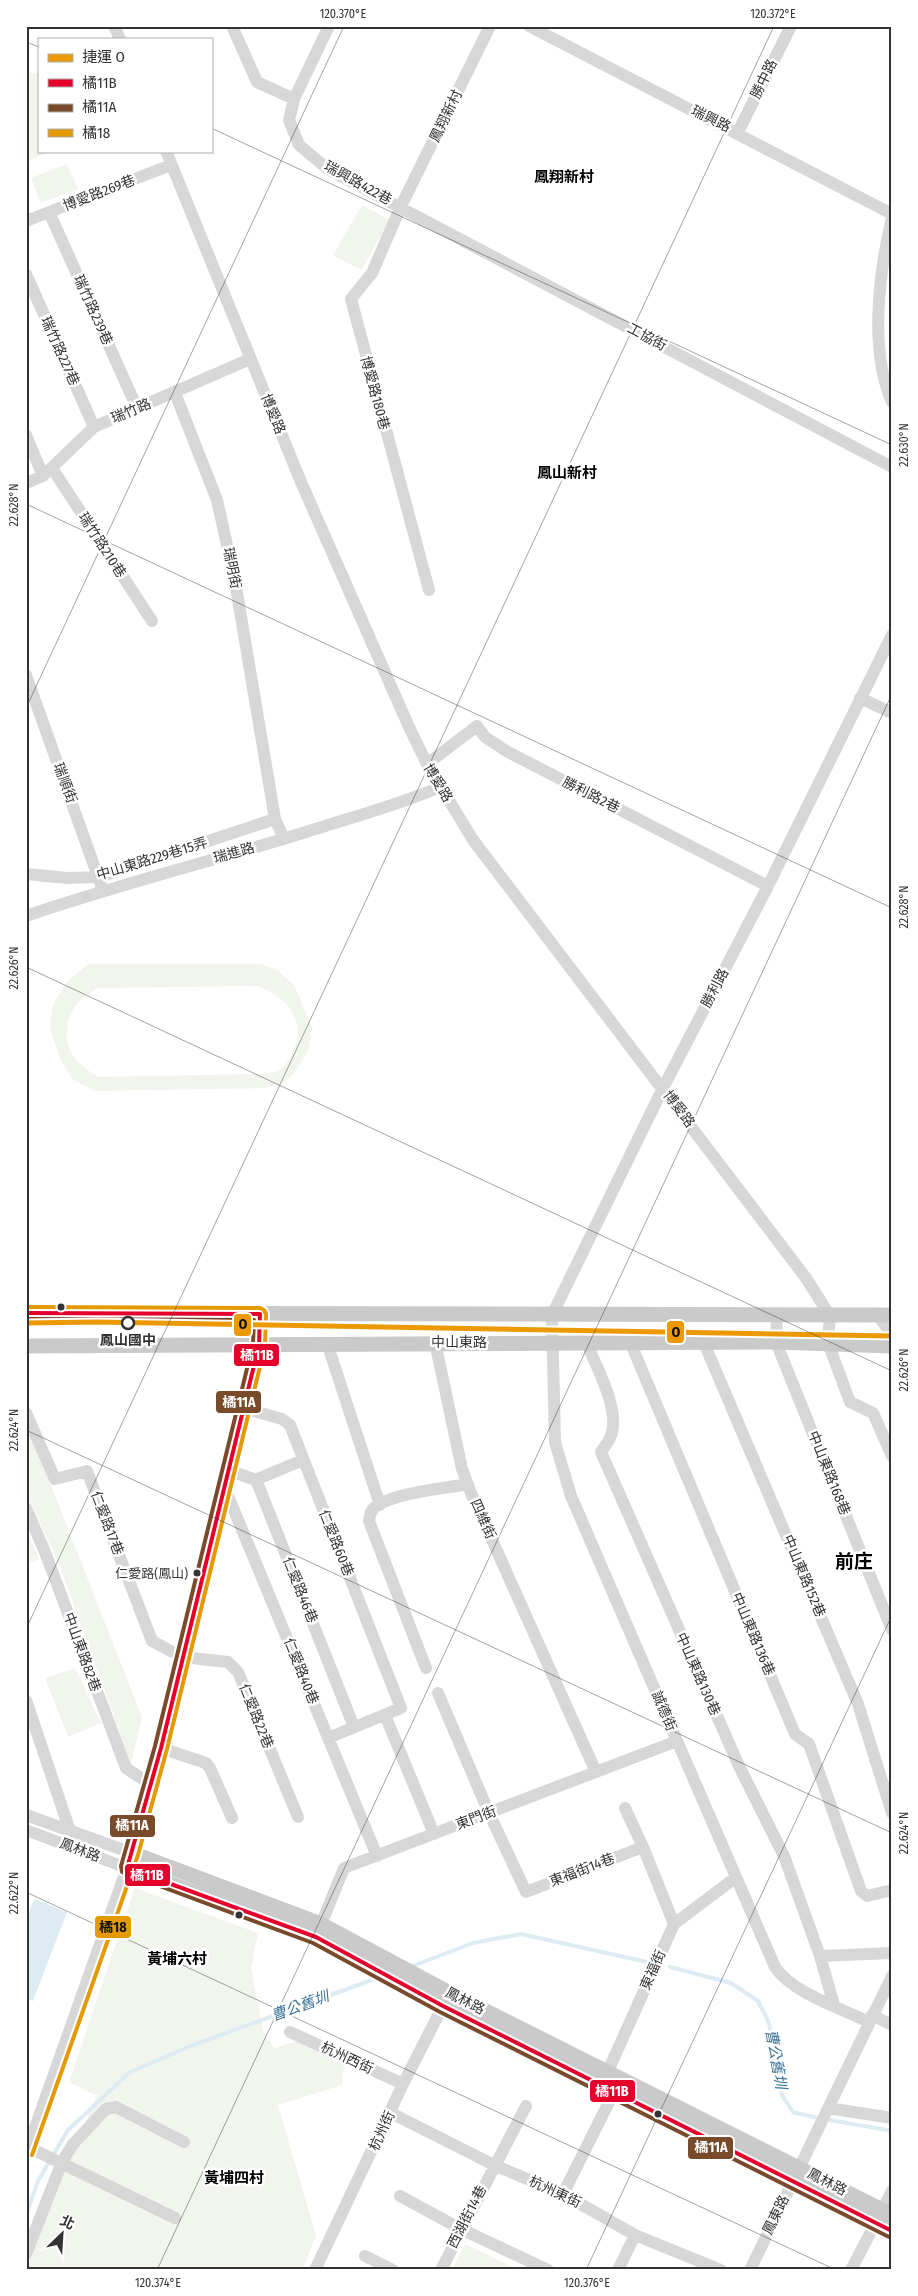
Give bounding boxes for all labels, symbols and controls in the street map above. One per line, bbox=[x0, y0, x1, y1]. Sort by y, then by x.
text: 120.370°E bbox=[320, 7, 367, 21]
text: 120.372°E bbox=[750, 7, 796, 21]
legend bbox=[38, 38, 212, 152]
text: 捷運 O bbox=[82, 48, 125, 66]
street label: 勝中路 bbox=[747, 56, 781, 102]
text: 橘11B bbox=[82, 74, 117, 92]
street label: 鳳翔新村 bbox=[426, 87, 466, 145]
text: 橘11A bbox=[82, 98, 116, 116]
street label: 瑞興路 bbox=[688, 102, 734, 136]
text: 橘18 bbox=[82, 124, 110, 142]
street label: 瑞興路422巷 bbox=[321, 157, 395, 209]
district label: 鳳翔新村 bbox=[534, 168, 594, 186]
street label: 博愛路269巷 bbox=[61, 171, 137, 215]
street label: 瑞竹路239巷 bbox=[70, 272, 116, 348]
street label: 瑞竹路227巷 bbox=[37, 314, 83, 388]
street label: 工協街 bbox=[624, 320, 670, 354]
street label: 博愛路180巷 bbox=[357, 354, 393, 432]
street label: 博愛路 bbox=[257, 391, 289, 437]
street label: 瑞竹路 bbox=[108, 395, 154, 427]
text: 22.630°N bbox=[897, 423, 911, 467]
district label: 鳳山新村 bbox=[537, 464, 597, 482]
text: 22.628°N bbox=[7, 483, 21, 527]
street label: 瑞竹路210巷 bbox=[75, 509, 129, 581]
street label: 瑞明街 bbox=[220, 546, 244, 590]
street label: 瑞順街 bbox=[50, 760, 80, 806]
street label: 博愛路 bbox=[420, 761, 456, 805]
street label: 勝利路2巷 bbox=[559, 773, 623, 817]
street label: 中山東路229巷15弄 bbox=[95, 834, 209, 884]
street label: 瑞進路 bbox=[211, 839, 257, 867]
text: 22.628°N bbox=[897, 885, 911, 929]
text: 22.626°N bbox=[7, 947, 21, 989]
street label: 勝利路 bbox=[698, 965, 732, 1011]
street label: 博愛路 bbox=[660, 1087, 698, 1131]
unlabelled marker bbox=[56, 1302, 66, 1312]
line badge: O bbox=[233, 1313, 252, 1337]
marker: 鳳山國中 bbox=[121, 1316, 135, 1330]
text: O bbox=[239, 1316, 248, 1333]
line badge: O bbox=[666, 1320, 685, 1344]
text: O bbox=[672, 1324, 681, 1341]
place label: 鳳山國中 bbox=[100, 1332, 156, 1349]
street label: 中山東路 bbox=[431, 1334, 487, 1351]
line badge: 橘11B bbox=[233, 1343, 280, 1367]
text: 橘11B bbox=[240, 1347, 274, 1364]
text: 22.626°N bbox=[897, 1349, 911, 1391]
line badge: 橘11A bbox=[215, 1390, 262, 1414]
text: 橘11A bbox=[222, 1394, 256, 1411]
text: 22.624°N bbox=[7, 1409, 21, 1451]
street label: 中山東路168巷 bbox=[804, 1428, 854, 1518]
street label: 仁愛路17巷 bbox=[87, 1489, 127, 1557]
street label: 四維街 bbox=[467, 1496, 499, 1542]
street label: 仁愛路60巷 bbox=[315, 1507, 357, 1579]
street label: 中山東路152巷 bbox=[779, 1532, 829, 1620]
district label: 前庄 bbox=[835, 1550, 873, 1573]
street label: 仁愛路46巷 bbox=[279, 1554, 321, 1626]
place label: 仁愛路(鳳山) bbox=[115, 1566, 188, 1581]
marker: 仁愛路(鳳山) bbox=[192, 1568, 202, 1578]
street label: 中山東路136巷 bbox=[728, 1590, 778, 1678]
street label: 中山東路82巷 bbox=[60, 1610, 104, 1694]
street label: 中山東路130巷 bbox=[672, 1630, 724, 1718]
street label: 仁愛路40巷 bbox=[280, 1635, 322, 1707]
street label: 仁愛路22巷 bbox=[235, 1681, 277, 1751]
street label: 誠德街 bbox=[648, 1688, 680, 1734]
street label: 東門街 bbox=[453, 1803, 499, 1833]
text: 22.624°N bbox=[897, 1812, 911, 1854]
line badge: 橘11A bbox=[109, 1814, 156, 1838]
text: 橘11A bbox=[115, 1817, 149, 1834]
street label: 鳳林路 bbox=[57, 1835, 103, 1865]
street label: 東福街14巷 bbox=[547, 1850, 617, 1890]
line badge: 橘11B bbox=[124, 1863, 171, 1887]
text: 橘11B bbox=[130, 1867, 164, 1884]
text: 22.622°N bbox=[7, 1872, 21, 1914]
unlabelled marker bbox=[234, 1910, 244, 1920]
line badge: 橘18 bbox=[94, 1915, 132, 1939]
text: 橘18 bbox=[99, 1919, 127, 1936]
street label: 東福街 bbox=[637, 1947, 669, 1993]
district label: 黃埔六村 bbox=[147, 1950, 207, 1968]
street label: 鳳林路 bbox=[442, 1984, 488, 2018]
water label: 曹公舊圳 bbox=[269, 1987, 333, 2025]
water label: 曹公舊圳 bbox=[762, 2028, 790, 2092]
street label: 杭州西街 bbox=[318, 2038, 376, 2078]
line badge: 橘11B bbox=[589, 2079, 636, 2103]
text: 橘11B bbox=[595, 2083, 629, 2100]
street label: 杭州街 bbox=[365, 2108, 399, 2154]
unlabelled marker bbox=[653, 2109, 663, 2119]
line badge: 橘11A bbox=[687, 2136, 734, 2160]
text: 橘11A bbox=[694, 2139, 728, 2156]
street label: 鳳林路 bbox=[804, 2165, 850, 2199]
district label: 黃埔四村 bbox=[204, 2169, 264, 2187]
street label: 杭州東街 bbox=[526, 2172, 584, 2212]
street label: 西湖街14巷 bbox=[444, 2183, 490, 2251]
street label: 鳳東路 bbox=[759, 2192, 793, 2238]
north arrow bbox=[38, 2208, 88, 2258]
text: 北 bbox=[57, 2212, 77, 2233]
text: 120.374°E bbox=[135, 2276, 181, 2290]
text: 120.376°E bbox=[564, 2276, 610, 2290]

